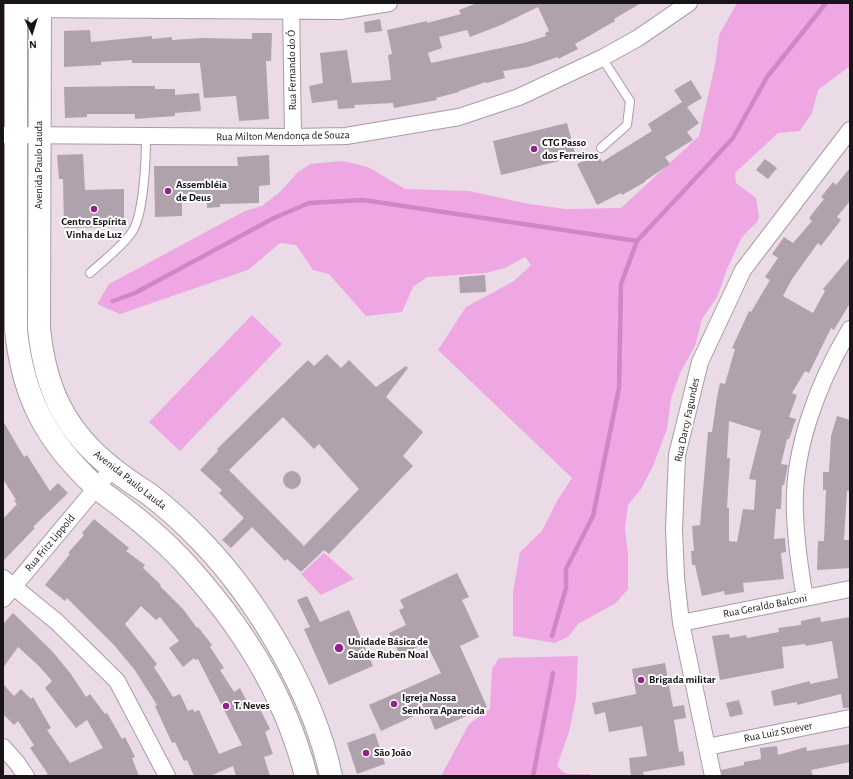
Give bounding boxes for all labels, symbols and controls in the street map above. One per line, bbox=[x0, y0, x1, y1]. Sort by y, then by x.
north arrow bbox=[12, 12, 52, 52]
street label: Rua Fernando do Ó bbox=[285, 30, 299, 110]
text: N bbox=[29, 39, 37, 50]
street label: Avenida Paulo Lauda bbox=[32, 121, 46, 209]
street label: Rua Milton Mendonça de Souza bbox=[216, 128, 350, 144]
place label: CTG Passo dos Ferreiros bbox=[542, 136, 598, 162]
marker: CTG Passo dos Ferreiros bbox=[529, 144, 539, 154]
place label: Assembléia de Deus bbox=[176, 178, 227, 204]
marker: Assembléia de Deus bbox=[163, 186, 173, 196]
marker: Centro Espírita Vinha de Luz bbox=[89, 204, 99, 214]
place label: Centro Espírita Vinha de Luz bbox=[61, 215, 127, 241]
street label: Rua Darcy Fagundes bbox=[672, 377, 702, 463]
street label: Avenida Paulo Lauda bbox=[91, 447, 169, 513]
street label: Rua Fritz Lippold bbox=[22, 512, 78, 574]
street label: Rua Geraldo Balconi bbox=[722, 591, 808, 621]
place label: Unidade Básica de Saúde Ruben Noal bbox=[348, 635, 428, 661]
marker: Unidade Básica de Saúde Ruben Noal bbox=[333, 642, 345, 654]
place label: Brigada militar bbox=[649, 673, 716, 687]
marker: Brigada militar bbox=[636, 675, 646, 685]
place label: Igreja Nossa Senhora Aparecida bbox=[402, 691, 485, 717]
place label: T. Neves bbox=[234, 699, 270, 713]
marker: Igreja Nossa Senhora Aparecida bbox=[389, 699, 399, 709]
marker: T. Neves bbox=[221, 701, 231, 711]
street label: Rua Luiz Stoever bbox=[743, 719, 813, 745]
place label: São João bbox=[374, 746, 411, 760]
marker: São João bbox=[361, 748, 371, 758]

